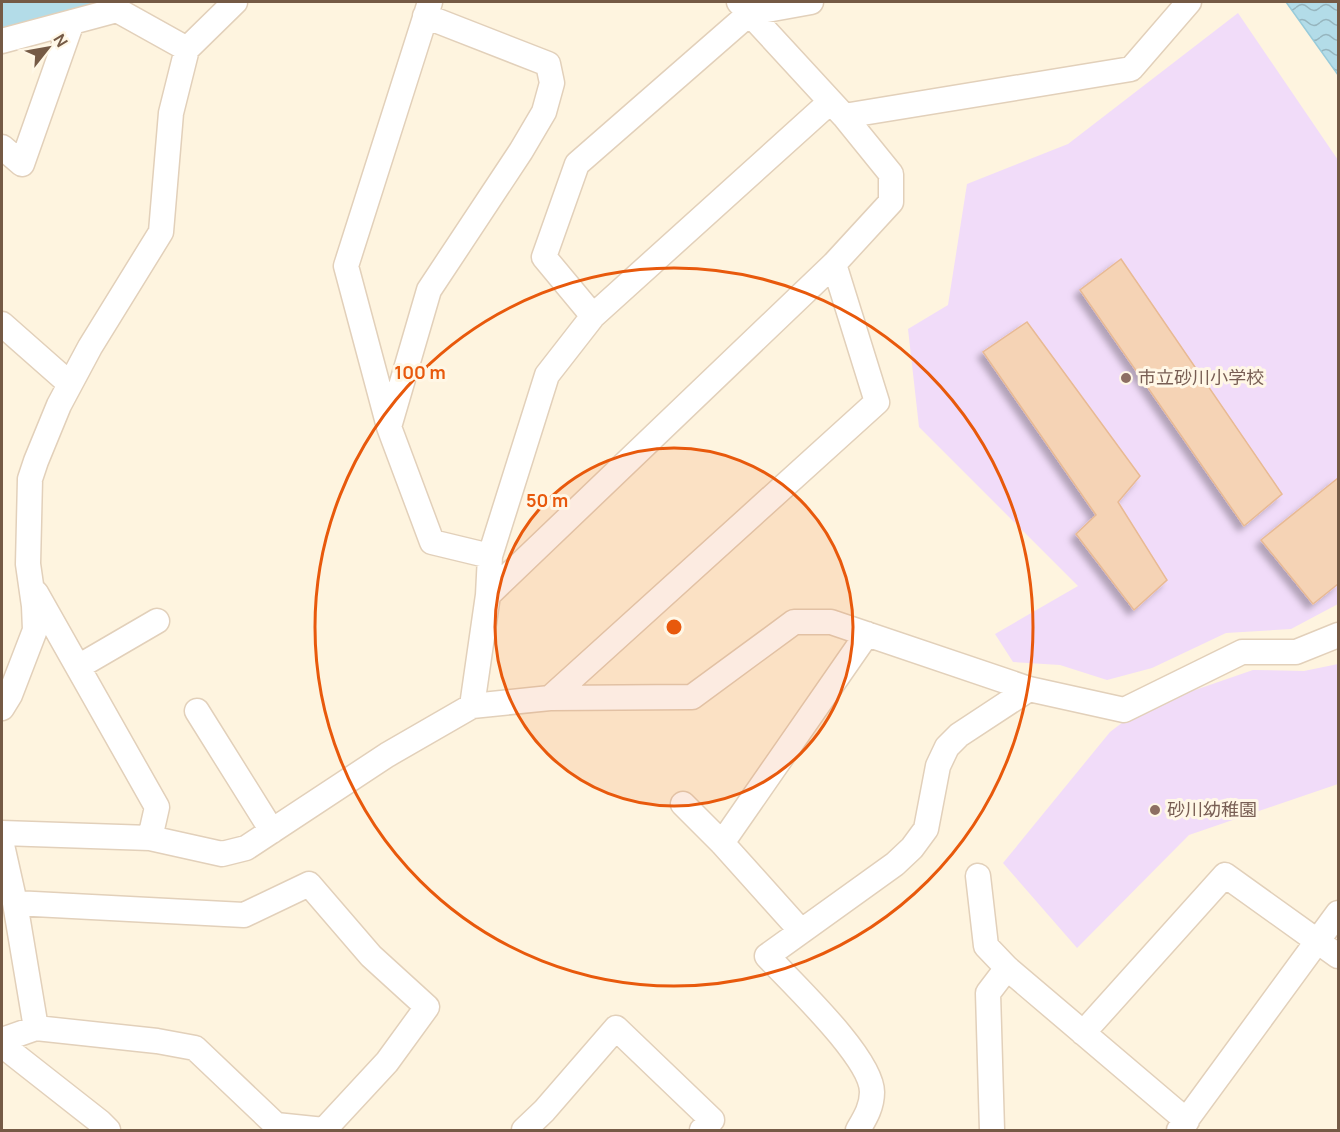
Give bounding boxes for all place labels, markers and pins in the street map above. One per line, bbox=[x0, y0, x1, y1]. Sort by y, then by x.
place label: 市立砂川小学校 bbox=[1138, 365, 1264, 389]
marker: 市立砂川小学校 bbox=[1119, 371, 1133, 385]
centre of rings bbox=[664, 617, 684, 637]
place label: 砂川幼稚園 bbox=[1167, 797, 1257, 821]
marker: 砂川幼稚園 bbox=[1148, 803, 1162, 817]

